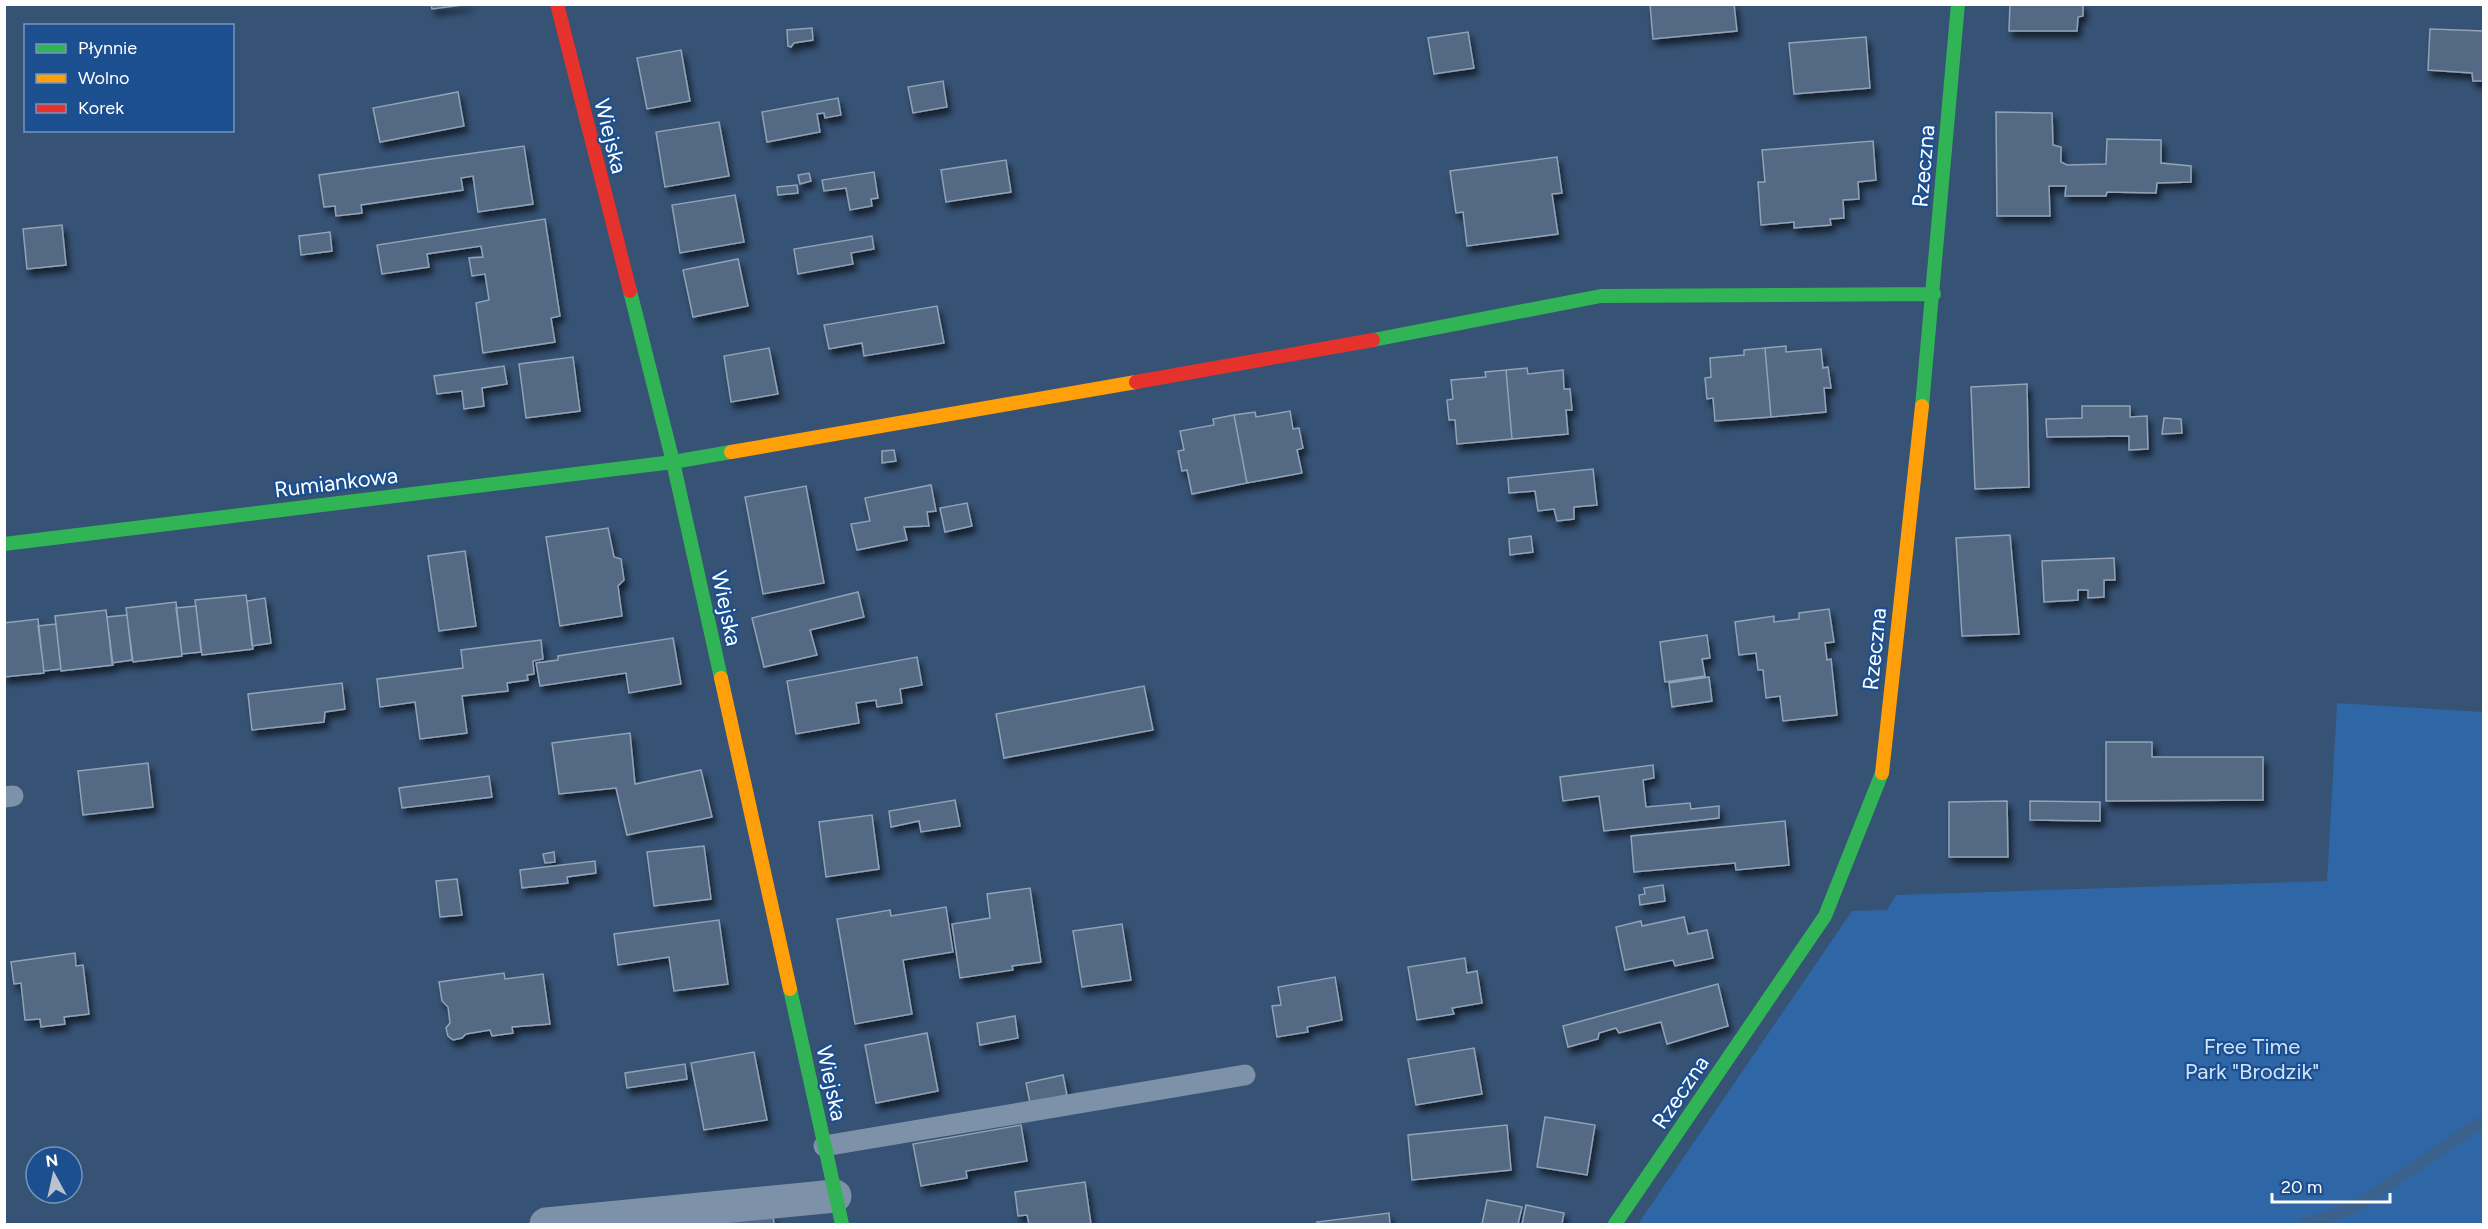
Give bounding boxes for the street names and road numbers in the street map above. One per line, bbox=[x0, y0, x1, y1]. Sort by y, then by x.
street label: Wiejska bbox=[588, 96, 633, 176]
street label: Rzeczna bbox=[1906, 124, 1941, 208]
street label: Rumiankowa bbox=[273, 462, 399, 503]
street label: Wiejska bbox=[705, 568, 748, 648]
street label: Rzeczna bbox=[1857, 606, 1892, 692]
street label: Wiejska bbox=[810, 1043, 853, 1123]
street label: Rzeczna bbox=[1646, 1050, 1715, 1134]

